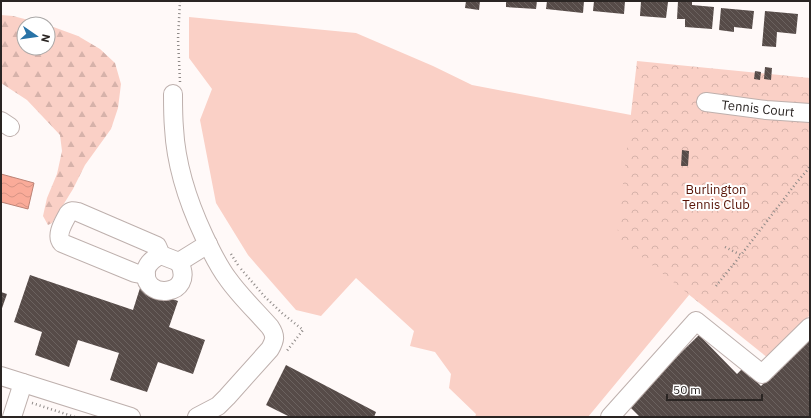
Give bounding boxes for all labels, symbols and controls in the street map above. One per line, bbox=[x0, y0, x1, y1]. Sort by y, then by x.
north arrow bbox=[16, 16, 56, 56]
text: N bbox=[38, 33, 53, 44]
street label: Tennis Court bbox=[721, 96, 795, 121]
park label: Burlington Tennis Club bbox=[682, 181, 750, 213]
scale bar bbox=[667, 376, 762, 402]
text: 50 m bbox=[673, 382, 701, 397]

